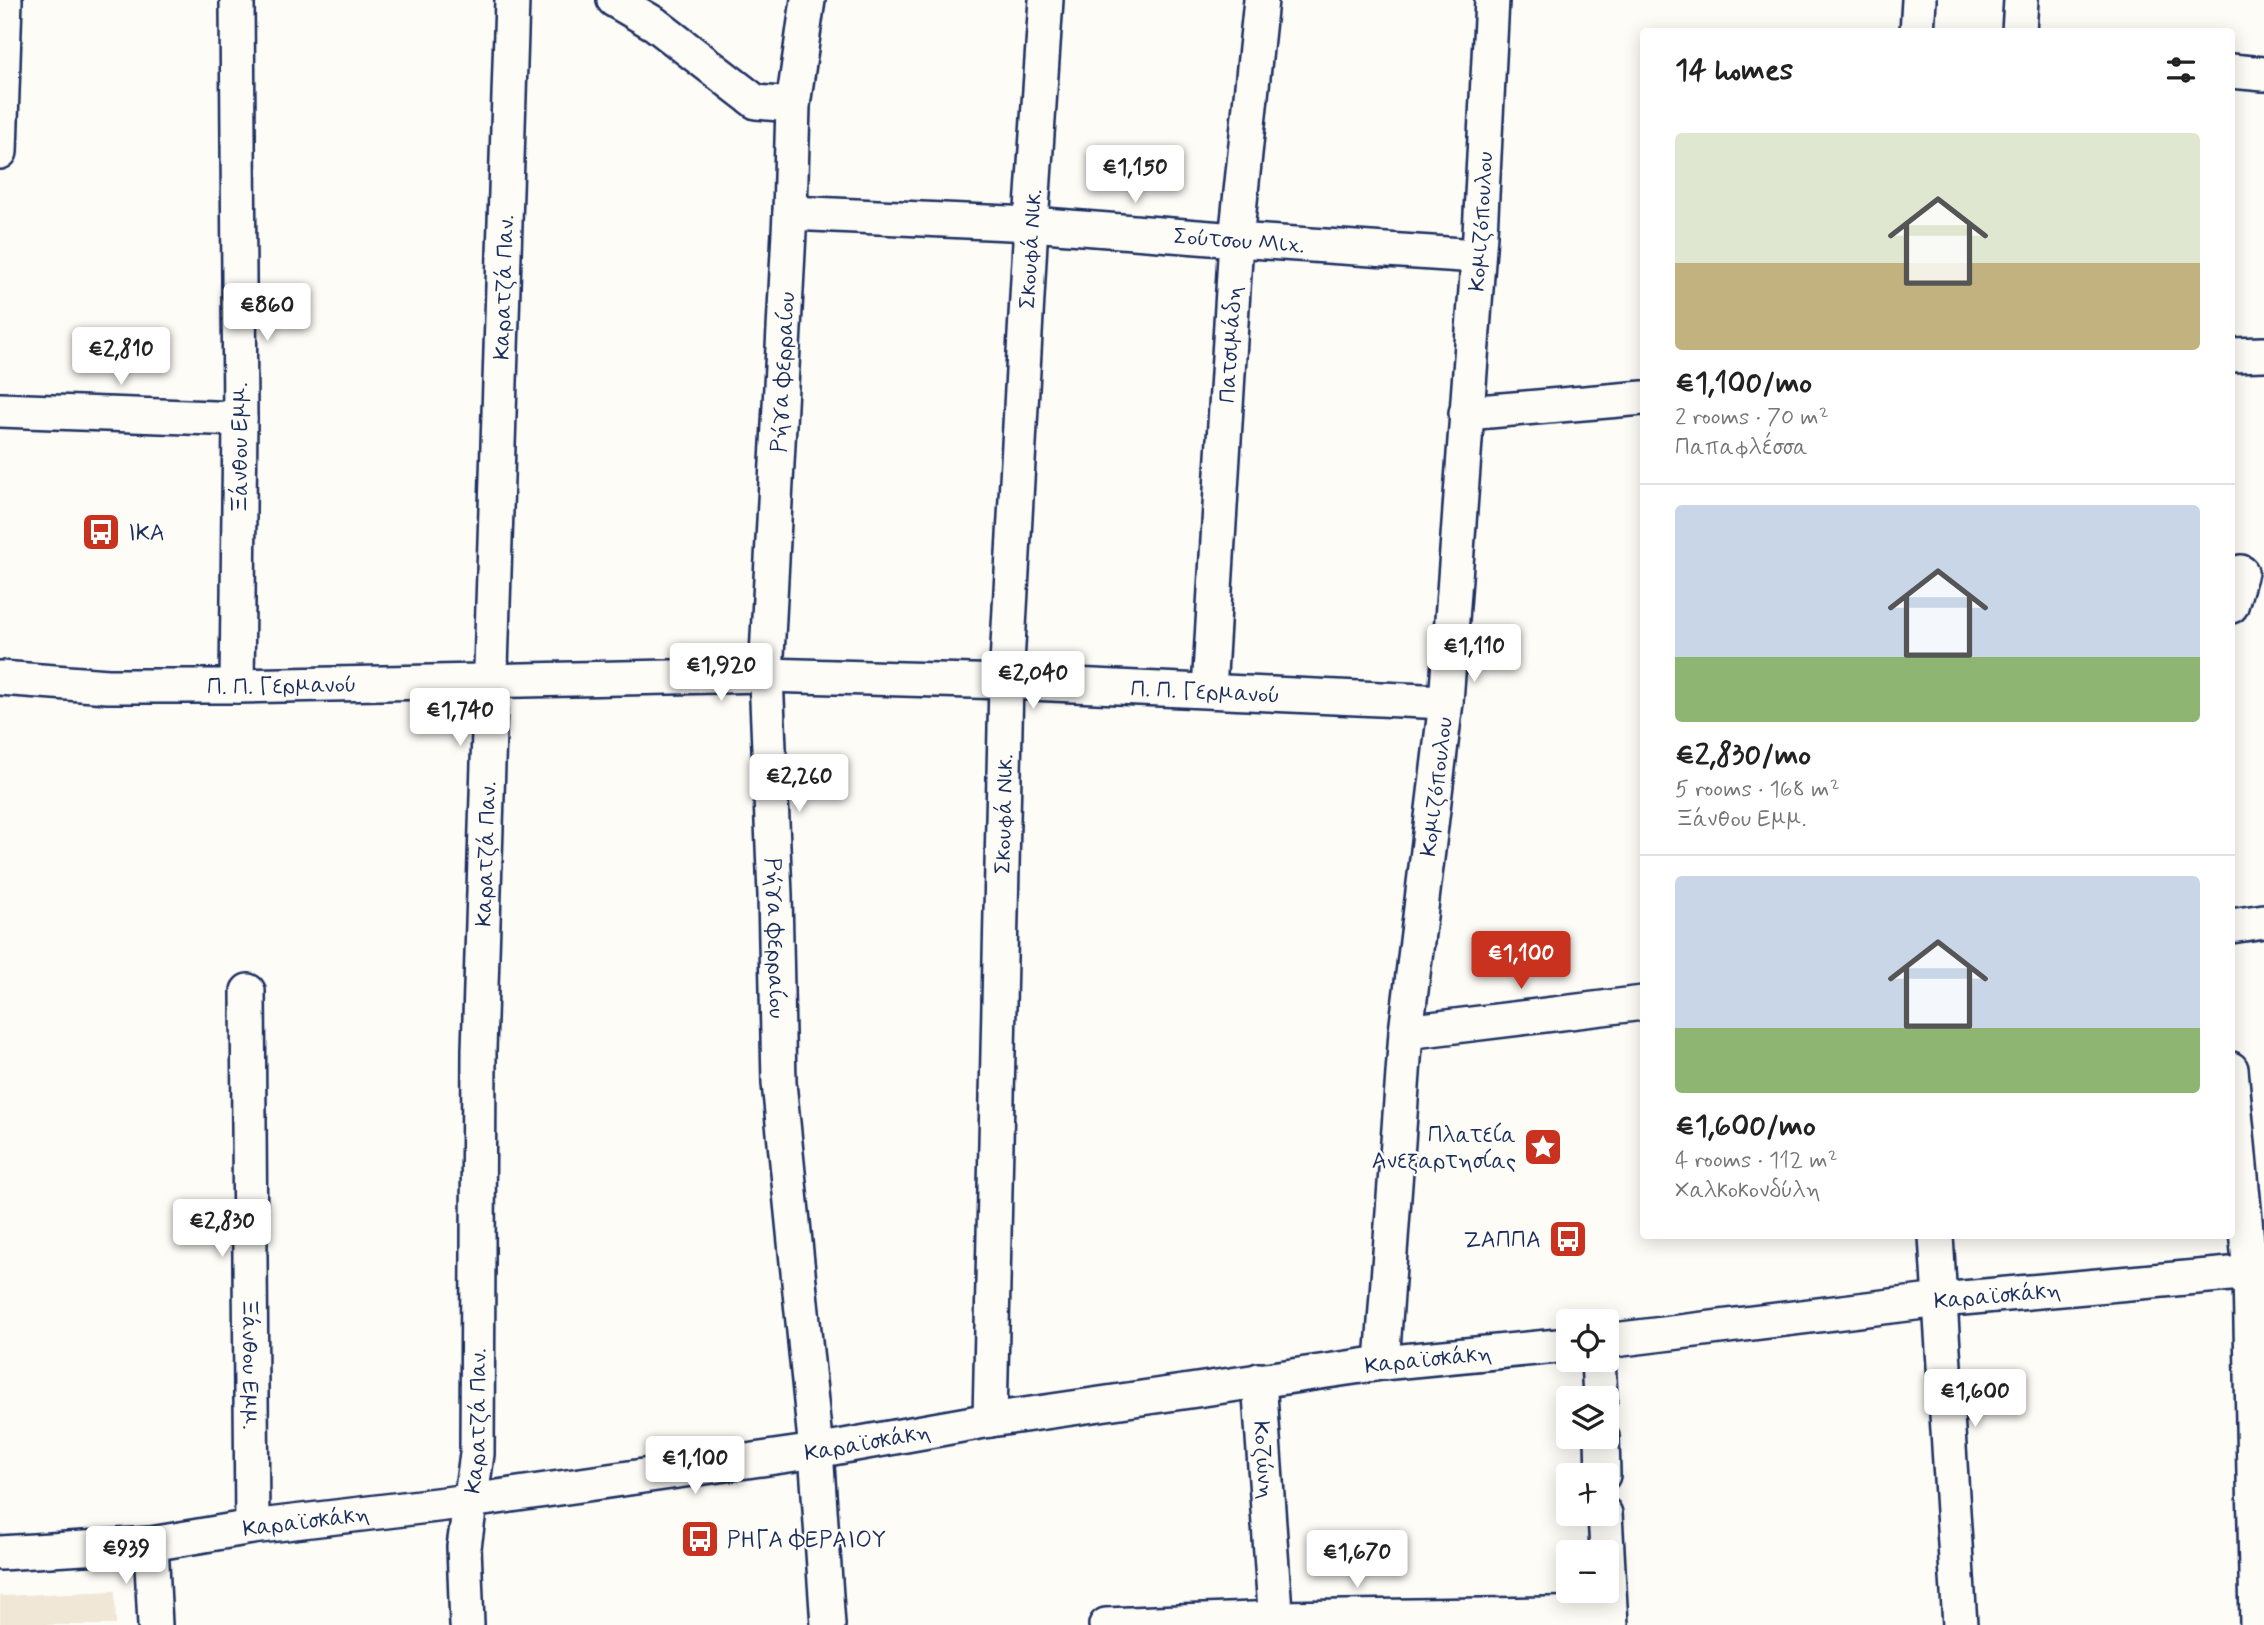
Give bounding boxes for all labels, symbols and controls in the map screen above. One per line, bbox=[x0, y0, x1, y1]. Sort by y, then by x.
text: 14 homes bbox=[1675, 51, 1793, 90]
icon: filters bbox=[2162, 51, 2200, 89]
pin: €1,150 bbox=[1078, 146, 1192, 205]
street label: Κομιζόπουλου bbox=[1463, 151, 1501, 293]
text: €1,150 bbox=[1102, 153, 1168, 183]
icon: home bbox=[1875, 178, 2001, 304]
street label: Σκουφά Νικ. bbox=[1013, 188, 1050, 310]
street label: Καρατζά Παν. bbox=[488, 214, 522, 361]
street label: Σούτσου Μιχ. bbox=[1172, 222, 1305, 262]
pin: €860 bbox=[226, 284, 308, 343]
street label: Πατσιμάδη bbox=[1213, 285, 1250, 404]
text: €860 bbox=[240, 291, 294, 321]
street label: Ρήγα Φερραίου bbox=[765, 291, 803, 453]
pin: €2,810 bbox=[64, 328, 178, 387]
text: €2,810 bbox=[88, 335, 154, 365]
text: €1,100/mo bbox=[1675, 364, 1812, 403]
street label: Ξάνθου Εμμ. bbox=[226, 382, 256, 514]
text: 2 rooms · 70 m² bbox=[1675, 403, 1829, 433]
text: Παπαφλέσσα bbox=[1675, 433, 1808, 463]
bus stop icon: ΙΚΑ bbox=[80, 511, 122, 553]
place label: ΙΚΑ bbox=[128, 519, 165, 549]
icon: home bbox=[1875, 550, 2001, 676]
pin: €1,110 bbox=[1417, 624, 1531, 684]
text: €1,110 bbox=[1443, 632, 1505, 662]
pin: €1,920 bbox=[664, 644, 778, 703]
text: €1,920 bbox=[686, 651, 756, 681]
pin: €2,040 bbox=[976, 652, 1090, 711]
text: €2,040 bbox=[998, 659, 1068, 689]
street label: Π. Π. Γερμανού bbox=[207, 671, 357, 703]
street label: Π. Π. Γερμανού bbox=[1130, 675, 1280, 711]
pin: €1,740 bbox=[403, 688, 517, 748]
text: €1,740 bbox=[426, 696, 494, 726]
street label: Κομιζόπουλου bbox=[1414, 716, 1461, 858]
text: €2,830/mo bbox=[1675, 736, 1811, 775]
pin: €2,260 bbox=[742, 754, 856, 814]
street label: Σκουφά Νικ. bbox=[989, 754, 1021, 875]
text: €2,260 bbox=[765, 762, 833, 792]
text: 5 rooms · 168 m² bbox=[1675, 775, 1840, 805]
street label: Καρατζά Παν. bbox=[470, 781, 504, 927]
text: Ξάνθου Εμμ. bbox=[1675, 805, 1807, 835]
street label: Ρήγα Φερραίου bbox=[756, 857, 791, 1019]
icon: home bbox=[1875, 921, 2001, 1047]
pin: €1,100 bbox=[1464, 932, 1578, 991]
text: €1,100 bbox=[1488, 939, 1554, 969]
text: €1,600/mo bbox=[1675, 1107, 1816, 1146]
place label: Πλατεία Ανεξαρτησίας bbox=[1372, 1121, 1516, 1177]
place icon: Πλατεία Ανεξαρτησίας bbox=[1522, 1126, 1564, 1168]
text: 4 rooms · 112 m² bbox=[1675, 1146, 1838, 1176]
text: Χαλκοκονδύλη bbox=[1675, 1176, 1821, 1206]
pin: €2,830 bbox=[165, 1200, 279, 1259]
text: €2,830 bbox=[189, 1207, 255, 1237]
bus stop icon: ΖΑΠΠΑ bbox=[1547, 1218, 1589, 1260]
place label: ΖΑΠΠΑ bbox=[1464, 1226, 1541, 1256]
street label: Καραϊσκάκη bbox=[1933, 1276, 2062, 1317]
street label: Ξάνθου Εμμ. bbox=[233, 1298, 264, 1430]
map controls bbox=[1556, 1309, 1619, 1603]
button: locate bbox=[1556, 1309, 1619, 1372]
street label: Καραϊσκάκη bbox=[1363, 1339, 1493, 1382]
street label: Καρατζά Παν. bbox=[459, 1348, 495, 1496]
pin: €1,600 bbox=[1918, 1370, 2032, 1429]
text: €1,600 bbox=[1940, 1377, 2010, 1407]
button: layers bbox=[1556, 1386, 1619, 1449]
street label: Καραϊσκάκη bbox=[803, 1418, 933, 1469]
street label: Κοζώνη bbox=[1245, 1420, 1280, 1500]
pin: €1,100 bbox=[638, 1436, 752, 1496]
text: €1,100 bbox=[662, 1444, 728, 1474]
button: + bbox=[1556, 1463, 1619, 1526]
street label: Καραϊσκάκη bbox=[240, 1500, 371, 1545]
bus stop icon: ΡΗΓΑ ΦΕΡΑΙΟΥ bbox=[679, 1518, 721, 1560]
pin: €939 bbox=[85, 1526, 167, 1586]
place label: ΡΗΓΑ ΦΕΡΑΙΟΥ bbox=[727, 1526, 886, 1556]
pin: €1,670 bbox=[1300, 1530, 1414, 1590]
text: €939 bbox=[102, 1534, 150, 1564]
text: €1,670 bbox=[1323, 1538, 1391, 1568]
button: − bbox=[1556, 1540, 1619, 1603]

